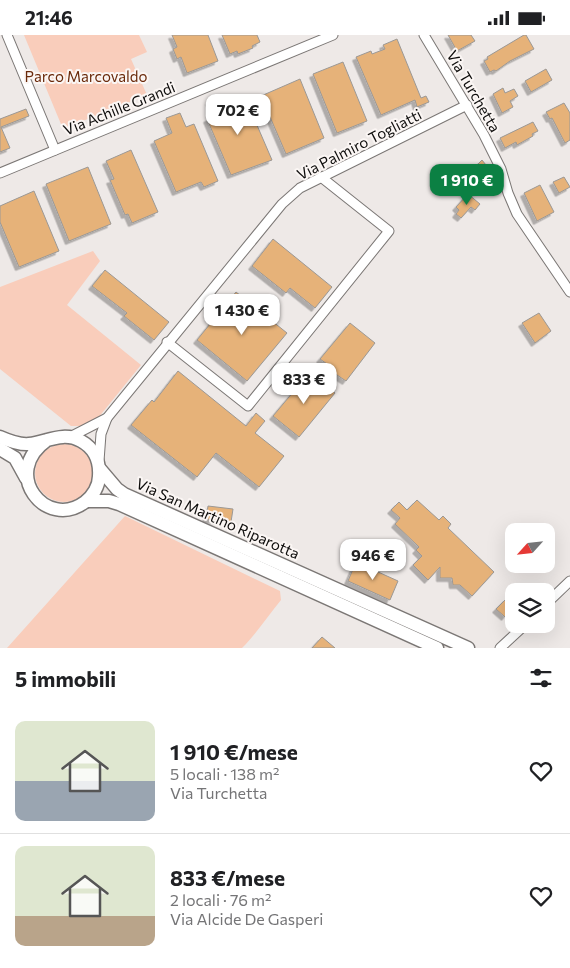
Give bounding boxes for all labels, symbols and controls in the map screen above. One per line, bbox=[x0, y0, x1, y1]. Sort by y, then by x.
text: 21:46 bbox=[25, 6, 73, 29]
street label: Via Turchetta bbox=[443, 47, 505, 135]
park label: Parco Marcovaldo bbox=[25, 67, 148, 85]
street label: Via Achille Grandi bbox=[60, 77, 178, 139]
pin: 702 € bbox=[203, 93, 273, 136]
text: 702 € bbox=[217, 100, 259, 119]
street label: Via Palmiro Togliatti bbox=[294, 105, 424, 183]
pin: 1 910 € bbox=[421, 163, 513, 206]
text: 1 910 € bbox=[441, 170, 493, 189]
pin: 1 430 € bbox=[196, 293, 288, 336]
text: 1 430 € bbox=[215, 300, 269, 319]
pin: 833 € bbox=[269, 363, 339, 405]
text: 833 € bbox=[283, 369, 325, 388]
street label: Via San Martino Riparotta bbox=[134, 474, 302, 562]
north arrow bbox=[505, 523, 555, 573]
map controls bbox=[505, 523, 555, 633]
pin: 946 € bbox=[338, 539, 408, 581]
text: 946 € bbox=[351, 545, 395, 564]
button: layers bbox=[505, 583, 555, 633]
icon: filters bbox=[527, 664, 555, 692]
text: 5 immobili bbox=[15, 666, 116, 691]
text: 1 910 €/mese bbox=[170, 739, 298, 764]
icon: home bbox=[55, 741, 115, 801]
icon: heart bbox=[527, 757, 555, 785]
text: 5 locali · 138 m² bbox=[170, 764, 279, 783]
text: Via Turchetta bbox=[170, 783, 267, 802]
text: 833 €/mese bbox=[170, 865, 285, 890]
icon: home bbox=[55, 866, 115, 926]
icon: heart bbox=[527, 882, 555, 910]
text: 2 locali · 76 m² bbox=[170, 890, 272, 909]
text: Via Alcide De Gasperi bbox=[170, 909, 323, 928]

